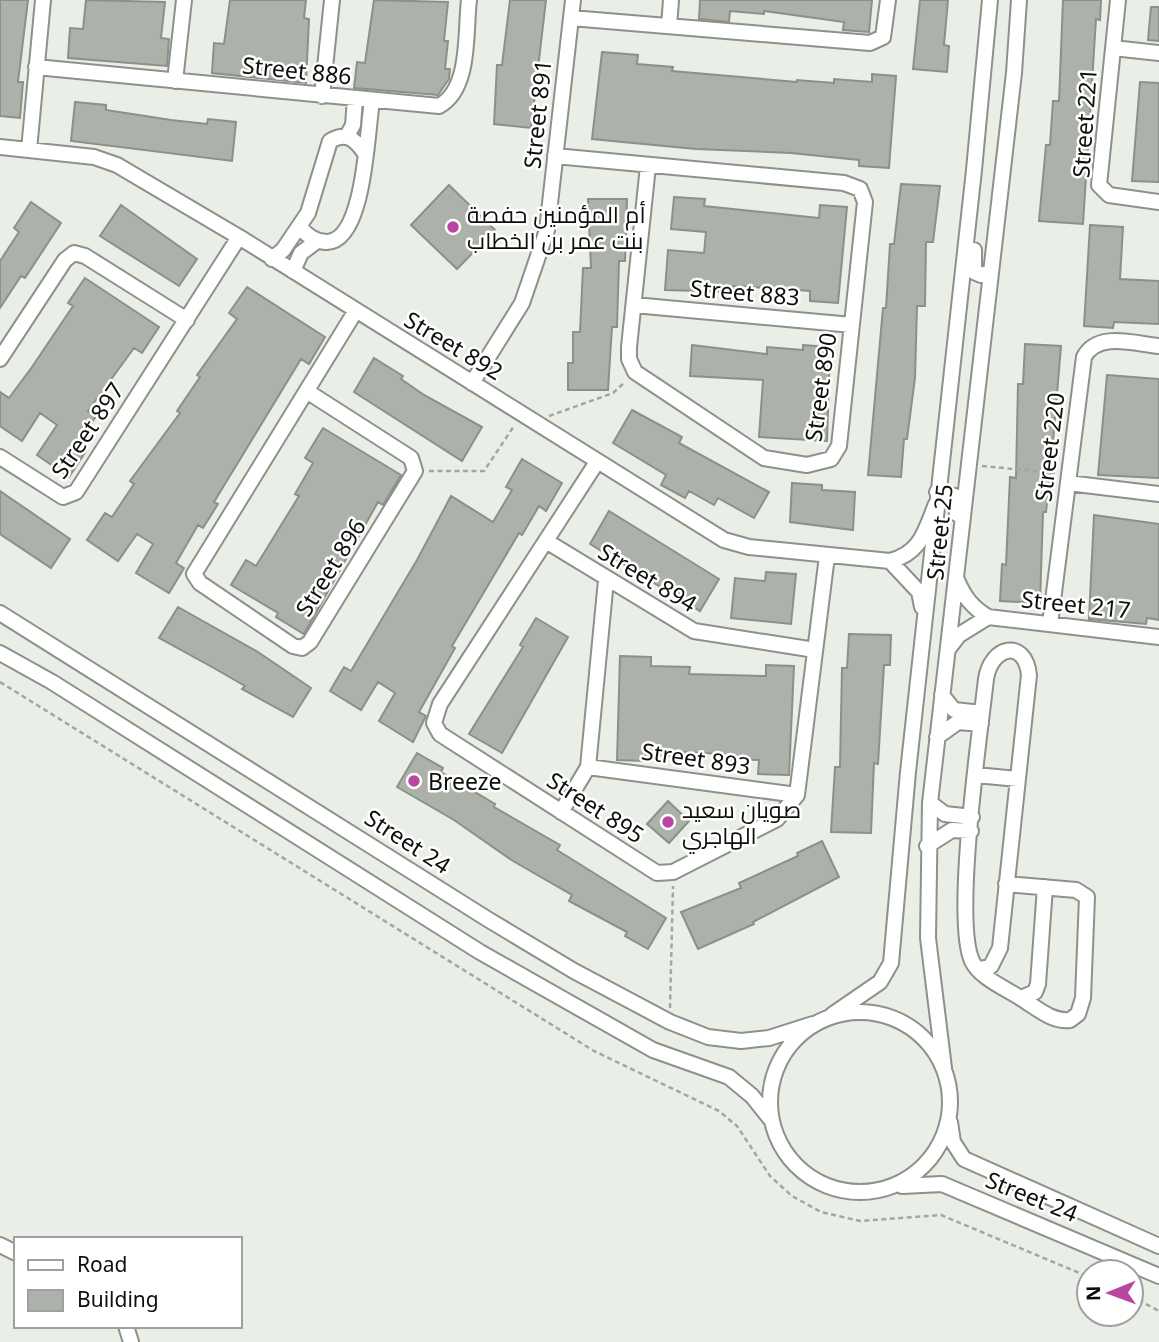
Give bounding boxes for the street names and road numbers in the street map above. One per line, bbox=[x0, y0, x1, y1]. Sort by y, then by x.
street label: Street 886 bbox=[241, 48, 353, 92]
street label: Street 891 bbox=[515, 58, 559, 170]
street label: Street 221 bbox=[1064, 67, 1104, 179]
street label: Street 883 bbox=[689, 271, 801, 313]
street label: Street 892 bbox=[399, 303, 509, 387]
street label: Street 890 bbox=[797, 330, 843, 444]
street label: Street 897 bbox=[43, 376, 131, 484]
street label: Street 220 bbox=[1026, 391, 1072, 503]
street label: Street 25 bbox=[918, 482, 960, 582]
street label: Street 896 bbox=[287, 512, 373, 622]
street label: Street 894 bbox=[593, 535, 703, 619]
street label: Street 217 bbox=[1020, 582, 1132, 626]
street label: Street 893 bbox=[639, 735, 753, 781]
street label: Street 895 bbox=[541, 764, 651, 850]
street label: Street 24 bbox=[359, 801, 457, 881]
street label: Street 24 bbox=[981, 1163, 1083, 1229]

